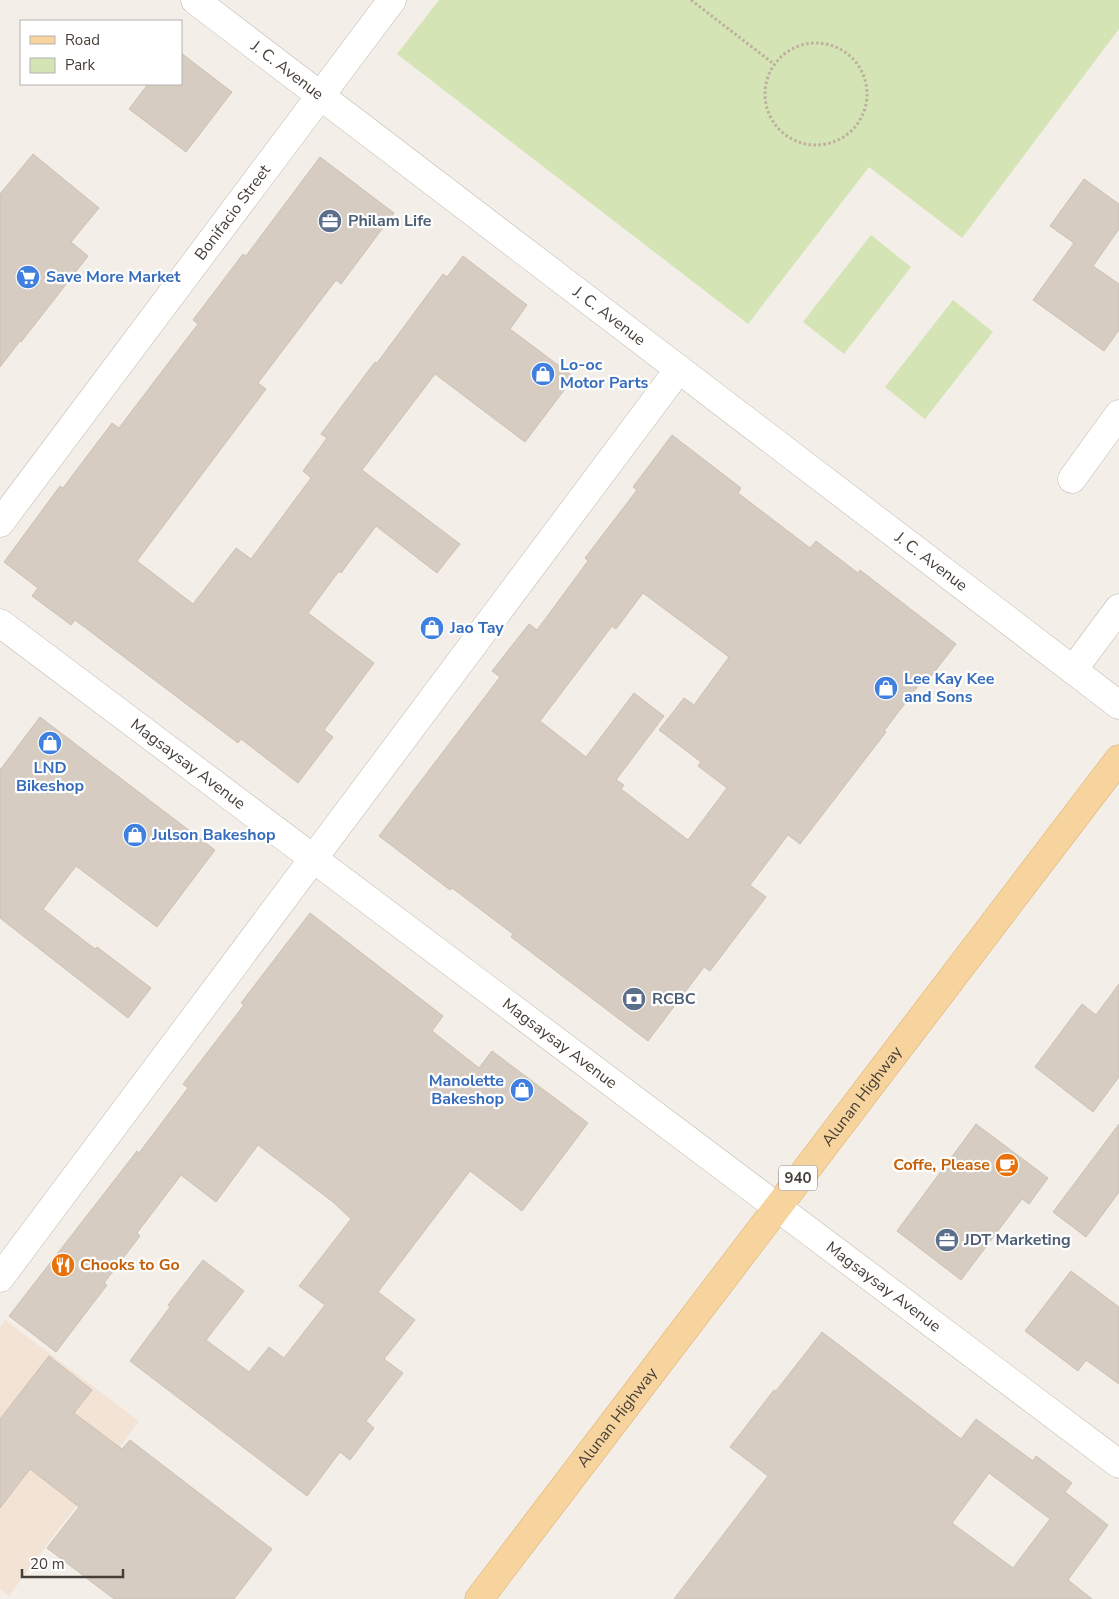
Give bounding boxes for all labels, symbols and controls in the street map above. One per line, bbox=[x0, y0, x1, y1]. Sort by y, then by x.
legend bbox=[20, 20, 182, 85]
text: Road bbox=[65, 30, 100, 50]
street label: J. C. Avenue bbox=[246, 35, 328, 105]
text: Park bbox=[65, 55, 95, 75]
street label: Bonifacio Street bbox=[190, 160, 276, 265]
office icon: Philam Life bbox=[317, 208, 343, 234]
place label: Philam Life bbox=[348, 210, 432, 232]
supermarket icon: Save More Market bbox=[15, 264, 41, 290]
place label: Save More Market bbox=[46, 266, 181, 288]
street label: J. C. Avenue bbox=[568, 281, 650, 351]
place label: Lo-oc Motor Parts bbox=[560, 354, 649, 394]
shop icon: Lo-oc Motor Parts bbox=[530, 361, 556, 387]
street label: J. C. Avenue bbox=[890, 526, 972, 597]
shop icon: Jao Tay bbox=[419, 615, 445, 641]
place label: Jao Tay bbox=[449, 617, 504, 639]
place label: Lee Kay Kee and Sons bbox=[904, 668, 995, 708]
shop icon: Lee Kay Kee and Sons bbox=[873, 675, 899, 701]
street label: Magsaysay Avenue bbox=[126, 714, 250, 815]
shop icon: LND Bikeshop bbox=[37, 730, 63, 756]
place label: LND Bikeshop bbox=[16, 757, 84, 797]
shop icon: Julson Bakeshop bbox=[122, 822, 148, 848]
place label: Julson Bakeshop bbox=[151, 824, 276, 846]
bank icon: RCBC bbox=[621, 986, 647, 1012]
place label: RCBC bbox=[652, 988, 696, 1010]
street label: Magsaysay Avenue bbox=[498, 993, 622, 1094]
street label: Alunan Highway bbox=[817, 1041, 908, 1151]
place label: Manolette Bakeshop bbox=[429, 1070, 504, 1110]
shop icon: Manolette Bakeshop bbox=[509, 1077, 535, 1103]
cafe icon: Coffe, Please bbox=[994, 1152, 1020, 1178]
place label: Coffe, Please bbox=[893, 1154, 990, 1176]
road number: 940 bbox=[779, 1166, 817, 1190]
office icon: JDT Marketing bbox=[934, 1227, 960, 1253]
place label: JDT Marketing bbox=[963, 1229, 1071, 1251]
street label: Magsaysay Avenue bbox=[821, 1236, 945, 1337]
restaurant icon: Chooks to Go bbox=[50, 1252, 76, 1278]
place label: Chooks to Go bbox=[80, 1254, 180, 1276]
street label: Alunan Highway bbox=[572, 1362, 663, 1472]
scale bar bbox=[22, 1546, 124, 1578]
text: 20 m bbox=[30, 1554, 65, 1574]

